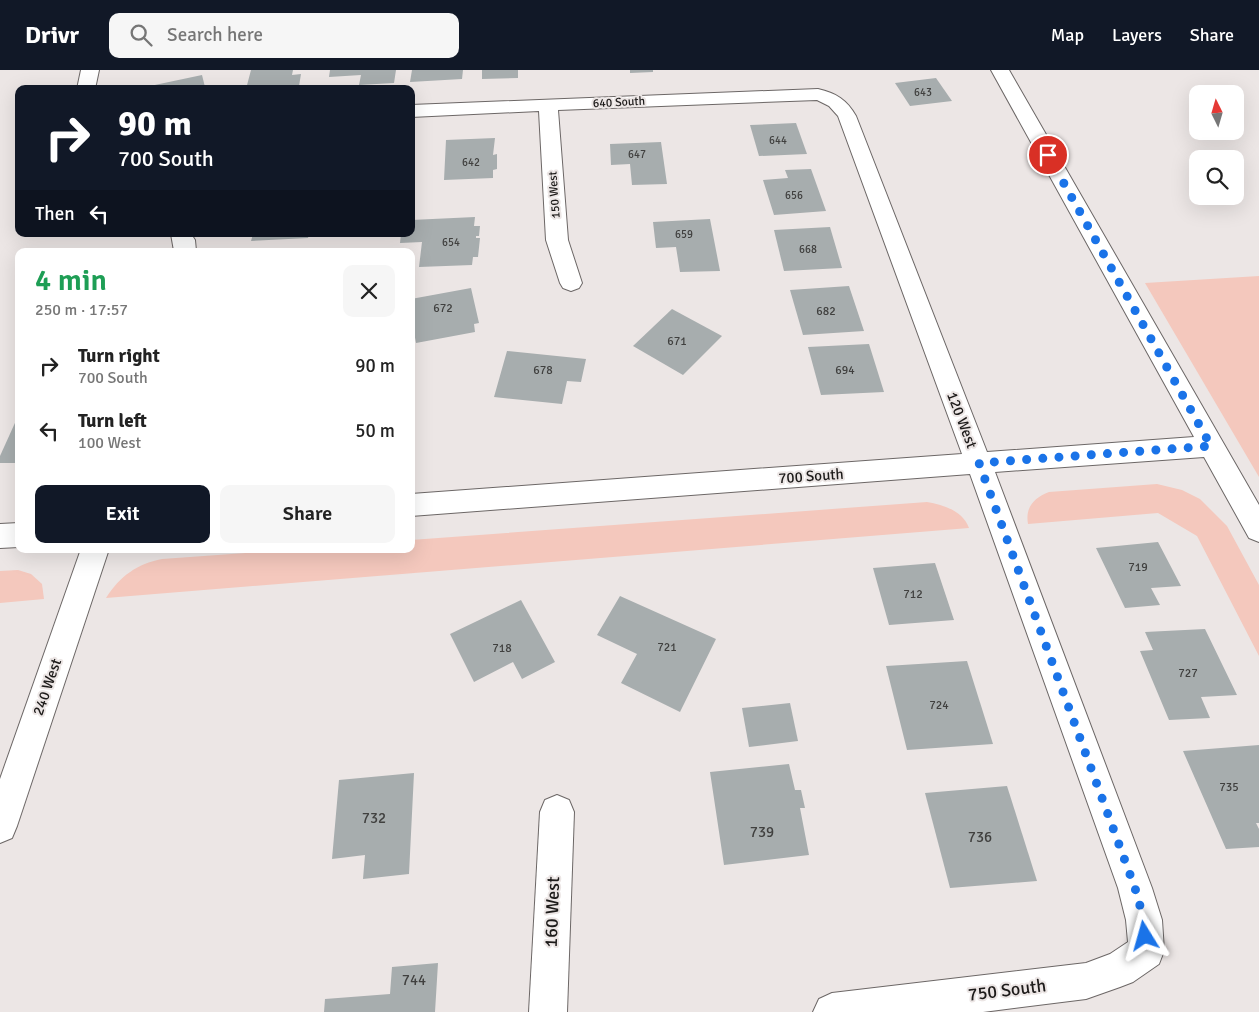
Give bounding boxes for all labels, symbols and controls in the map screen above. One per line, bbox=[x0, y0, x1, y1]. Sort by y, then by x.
search box bbox=[109, 13, 459, 58]
text: Drivr bbox=[25, 20, 79, 50]
icon: search bbox=[127, 21, 155, 49]
text: Search here bbox=[167, 23, 263, 47]
text: Map bbox=[1051, 24, 1084, 46]
text: Layers bbox=[1112, 24, 1162, 46]
text: Share bbox=[1190, 24, 1234, 46]
north arrow bbox=[1189, 85, 1244, 140]
map controls bbox=[1189, 85, 1244, 205]
house number: 643 bbox=[914, 86, 932, 99]
street label: 640 South bbox=[593, 94, 646, 111]
text: 90 m bbox=[118, 102, 192, 145]
icon: right bbox=[35, 105, 100, 170]
house number: 644 bbox=[769, 134, 787, 147]
pin bbox=[1027, 134, 1069, 176]
icon: arrive bbox=[1034, 141, 1062, 169]
text: 700 South bbox=[118, 145, 214, 172]
house number: 647 bbox=[628, 148, 646, 161]
button: search bbox=[1189, 150, 1244, 205]
house number: 642 bbox=[462, 156, 480, 169]
street label: 150 West bbox=[545, 171, 564, 219]
house number: 656 bbox=[785, 189, 803, 202]
icon: left bbox=[85, 200, 113, 228]
text: Then bbox=[35, 202, 75, 226]
house number: 659 bbox=[675, 228, 693, 241]
house number: 654 bbox=[442, 236, 460, 249]
house number: 668 bbox=[799, 243, 817, 256]
text: 4 min bbox=[35, 262, 107, 299]
button: close bbox=[343, 265, 395, 317]
text: 250 m · 17:57 bbox=[35, 300, 128, 320]
house number: 672 bbox=[433, 301, 453, 316]
house number: 682 bbox=[816, 304, 836, 319]
house number: 671 bbox=[667, 334, 687, 349]
text: Turn right bbox=[78, 344, 160, 368]
icon: right bbox=[35, 352, 63, 380]
text: 90 m bbox=[355, 354, 395, 378]
house number: 678 bbox=[533, 363, 553, 378]
house number: 694 bbox=[835, 363, 855, 378]
text: 700 South bbox=[78, 368, 148, 388]
street label: 120 West bbox=[943, 389, 981, 451]
text: Turn left bbox=[78, 409, 147, 433]
icon: left bbox=[35, 417, 63, 445]
text: 50 m bbox=[355, 419, 395, 443]
text: 100 West bbox=[78, 433, 141, 453]
street label: 700 South bbox=[778, 465, 844, 487]
button: Exit bbox=[35, 485, 210, 543]
button: Share bbox=[220, 485, 395, 543]
house number: 719 bbox=[1128, 560, 1148, 575]
house number: 712 bbox=[903, 587, 923, 602]
house number: 721 bbox=[657, 640, 677, 655]
house number: 718 bbox=[492, 641, 512, 656]
street label: 240 West bbox=[29, 656, 65, 718]
house number: 727 bbox=[1178, 666, 1198, 681]
house number: 724 bbox=[929, 698, 949, 713]
house number: 735 bbox=[1219, 780, 1239, 795]
house number: 732 bbox=[362, 809, 386, 827]
house number: 739 bbox=[750, 823, 774, 841]
house number: 736 bbox=[968, 828, 992, 846]
street label: 160 West bbox=[540, 876, 564, 948]
position arrow bbox=[1118, 909, 1170, 961]
house number: 744 bbox=[402, 971, 426, 989]
street label: 750 South bbox=[967, 974, 1047, 1006]

